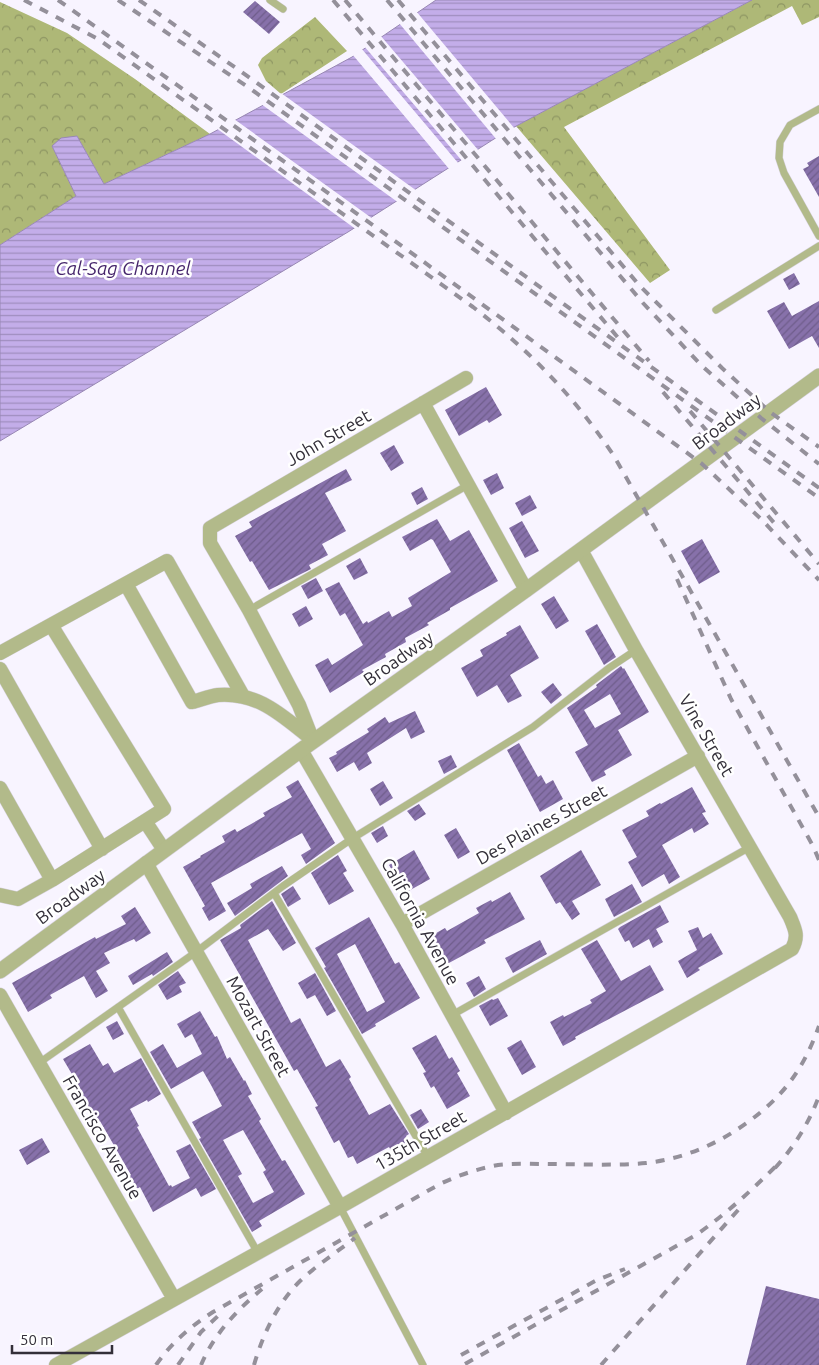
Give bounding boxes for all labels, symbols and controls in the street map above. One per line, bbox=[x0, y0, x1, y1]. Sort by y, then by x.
water label: Cal-Sag Channel bbox=[55, 257, 191, 279]
street label: Broadway bbox=[688, 389, 764, 453]
street label: John Street bbox=[282, 405, 374, 469]
street label: Broadway bbox=[359, 627, 437, 689]
street label: Vine Street bbox=[676, 691, 738, 779]
street label: Des Plaines Street bbox=[472, 780, 610, 868]
street label: California Avenue bbox=[378, 854, 464, 988]
street label: Broadway bbox=[32, 864, 109, 928]
street label: Mozart Street bbox=[223, 972, 295, 1080]
street label: Francisco Avenue bbox=[59, 1072, 147, 1202]
street label: 135th Street bbox=[371, 1106, 469, 1174]
scale bar bbox=[12, 1322, 112, 1354]
text: 50 m bbox=[20, 1331, 53, 1348]

